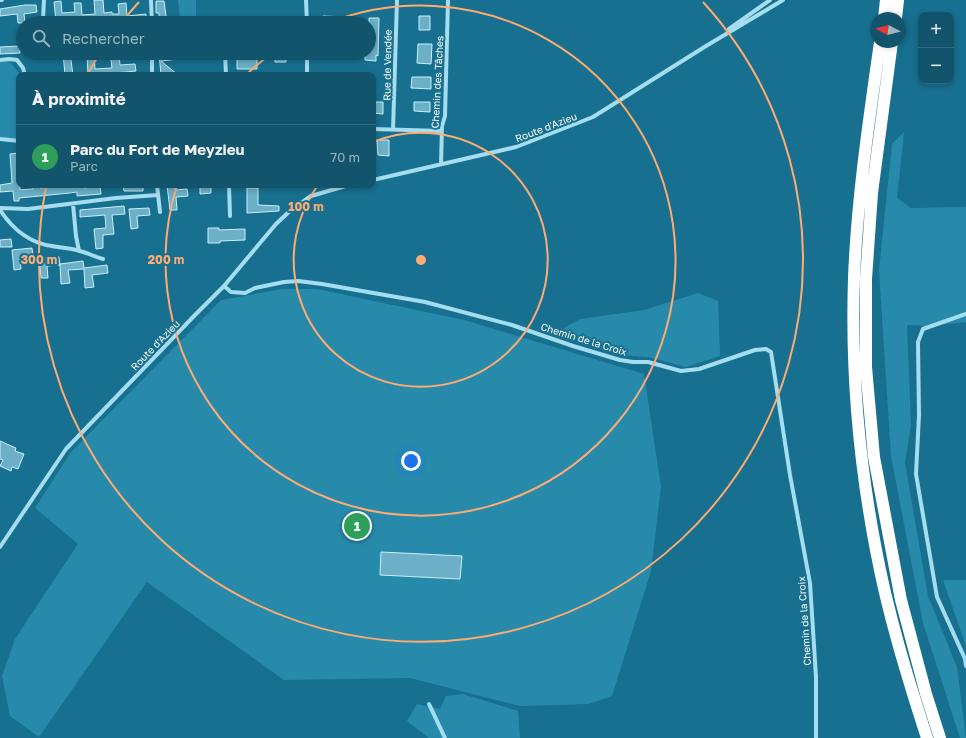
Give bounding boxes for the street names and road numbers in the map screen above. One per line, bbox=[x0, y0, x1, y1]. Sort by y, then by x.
street label: Rue de Vendée bbox=[380, 29, 394, 101]
street label: Chemin des Tâches bbox=[429, 35, 445, 129]
street label: Route d'Azieu bbox=[513, 110, 579, 144]
street label: Route d'Azieu bbox=[128, 317, 182, 373]
street label: Chemin de la Croix bbox=[539, 320, 629, 358]
street label: Chemin de la Croix bbox=[795, 575, 813, 666]

